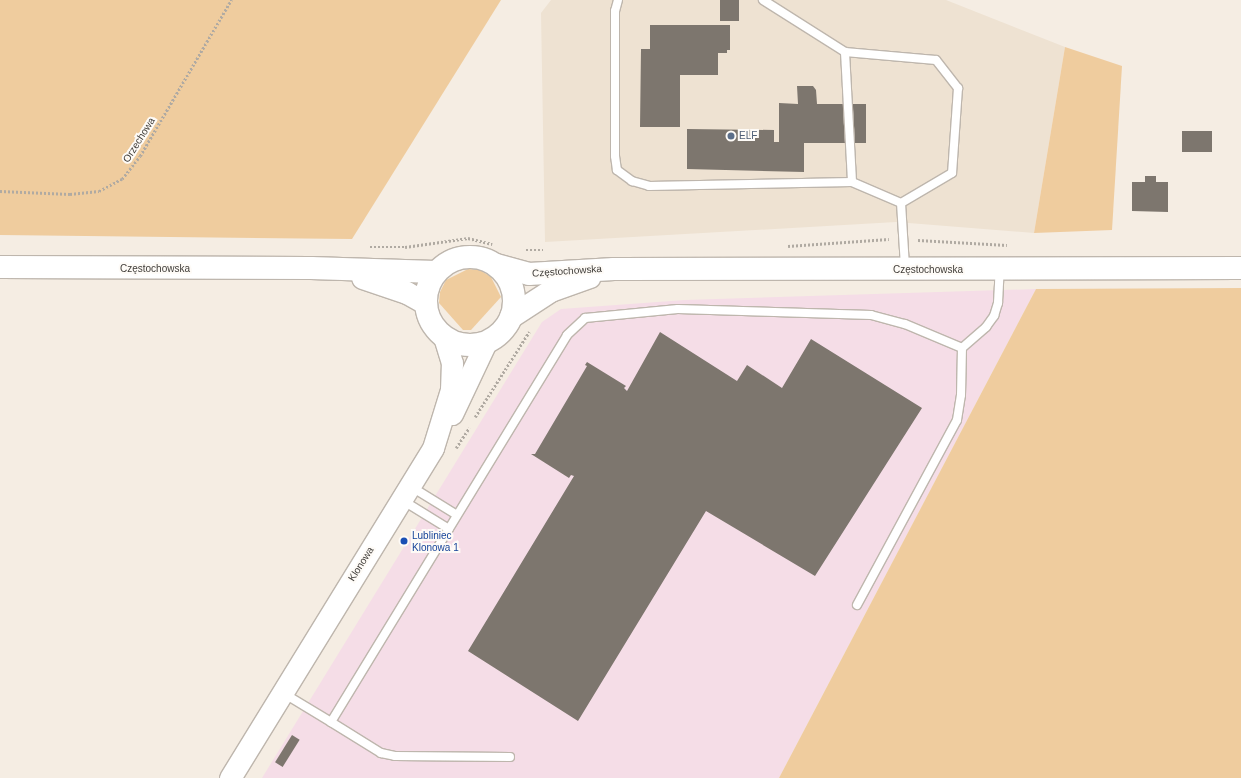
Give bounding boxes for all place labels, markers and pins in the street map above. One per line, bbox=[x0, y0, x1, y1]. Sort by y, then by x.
place label: ELF bbox=[739, 130, 757, 142]
marker: ELF bbox=[726, 131, 736, 141]
place label: Lubliniec Klonowa 1 bbox=[412, 529, 459, 552]
marker: Lubliniec Klonowa 1 bbox=[399, 536, 409, 546]

